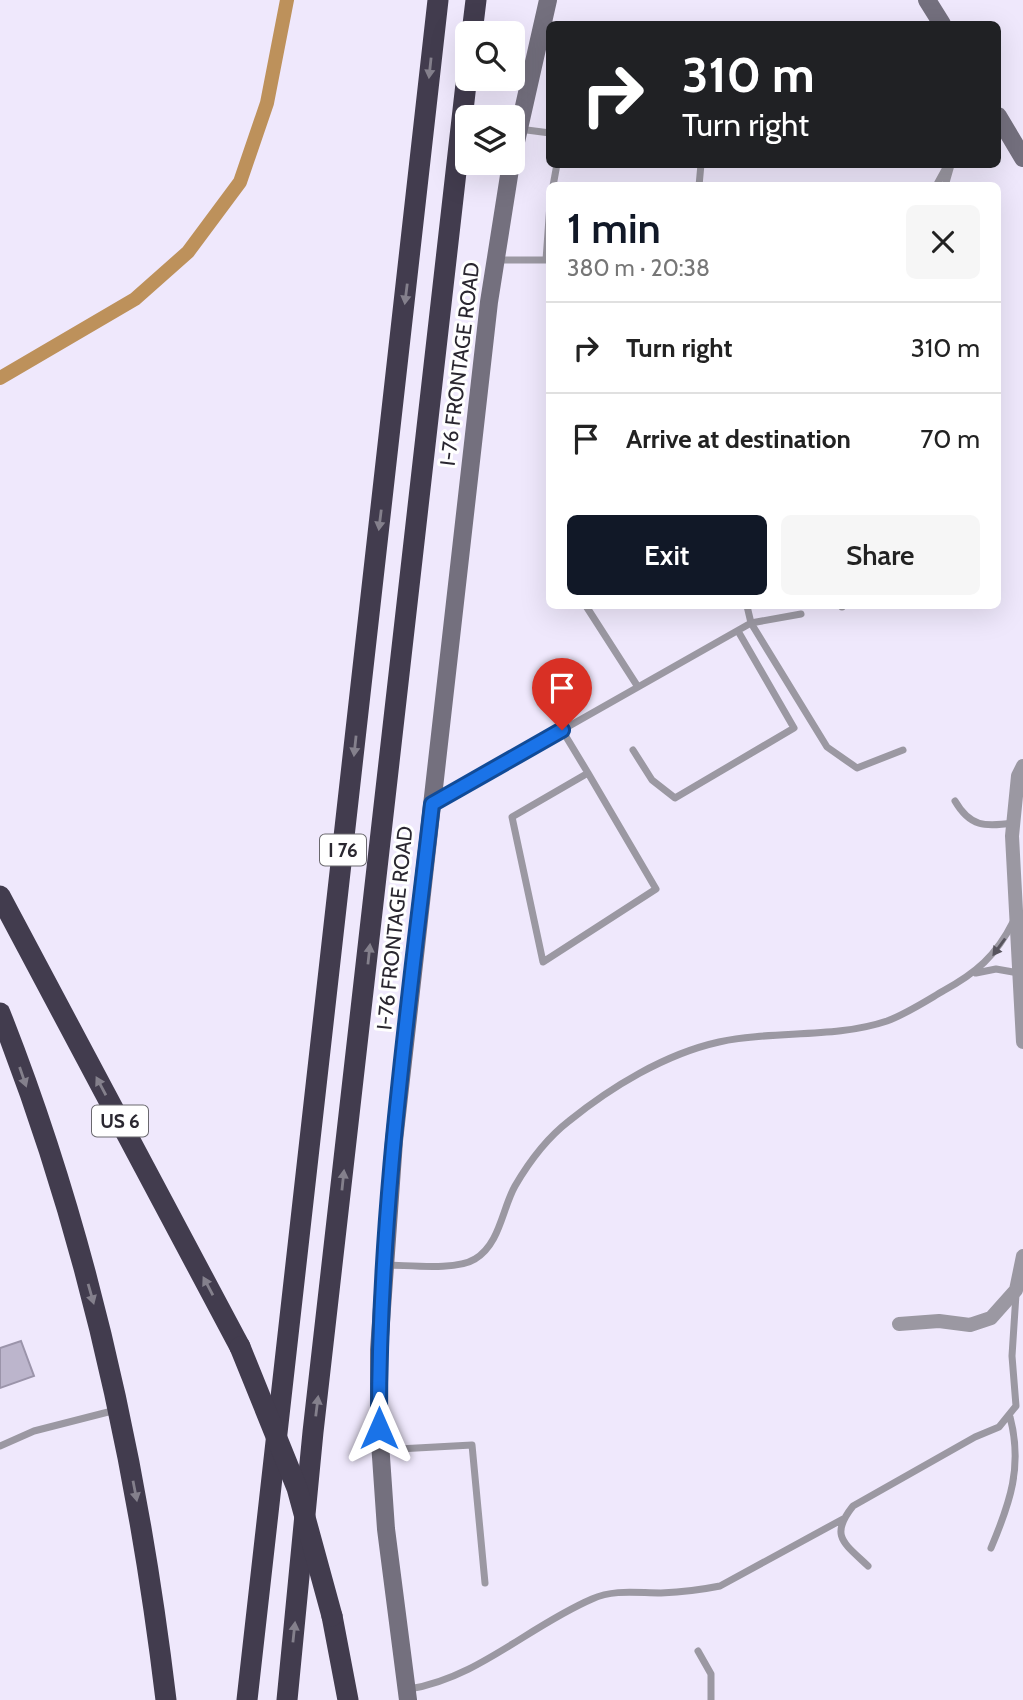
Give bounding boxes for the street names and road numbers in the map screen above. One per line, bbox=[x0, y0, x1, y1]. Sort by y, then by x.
street label: I-76 FRONTAGE ROAD bbox=[435, 261, 484, 467]
street label: I-76 FRONTAGE ROAD bbox=[371, 825, 418, 1031]
road number: I 76 bbox=[320, 834, 366, 866]
road number: US 6 bbox=[92, 1106, 148, 1136]

